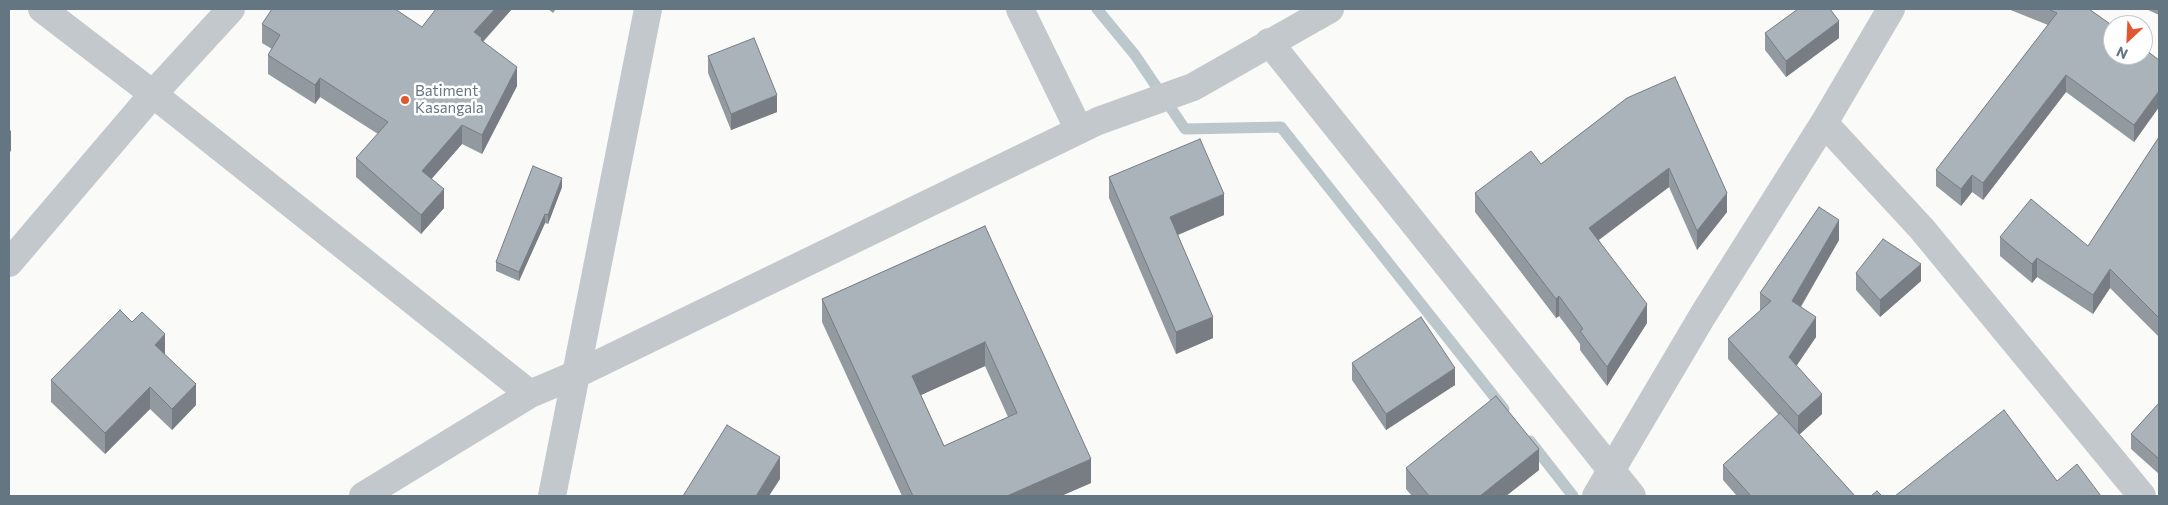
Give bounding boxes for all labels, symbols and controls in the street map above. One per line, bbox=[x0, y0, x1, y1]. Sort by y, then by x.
north arrow bbox=[2103, 15, 2153, 65]
text: N bbox=[2114, 43, 2130, 63]
place label: Batiment Kasangala bbox=[415, 82, 484, 117]
marker: Batiment Kasangala bbox=[399, 94, 411, 106]

